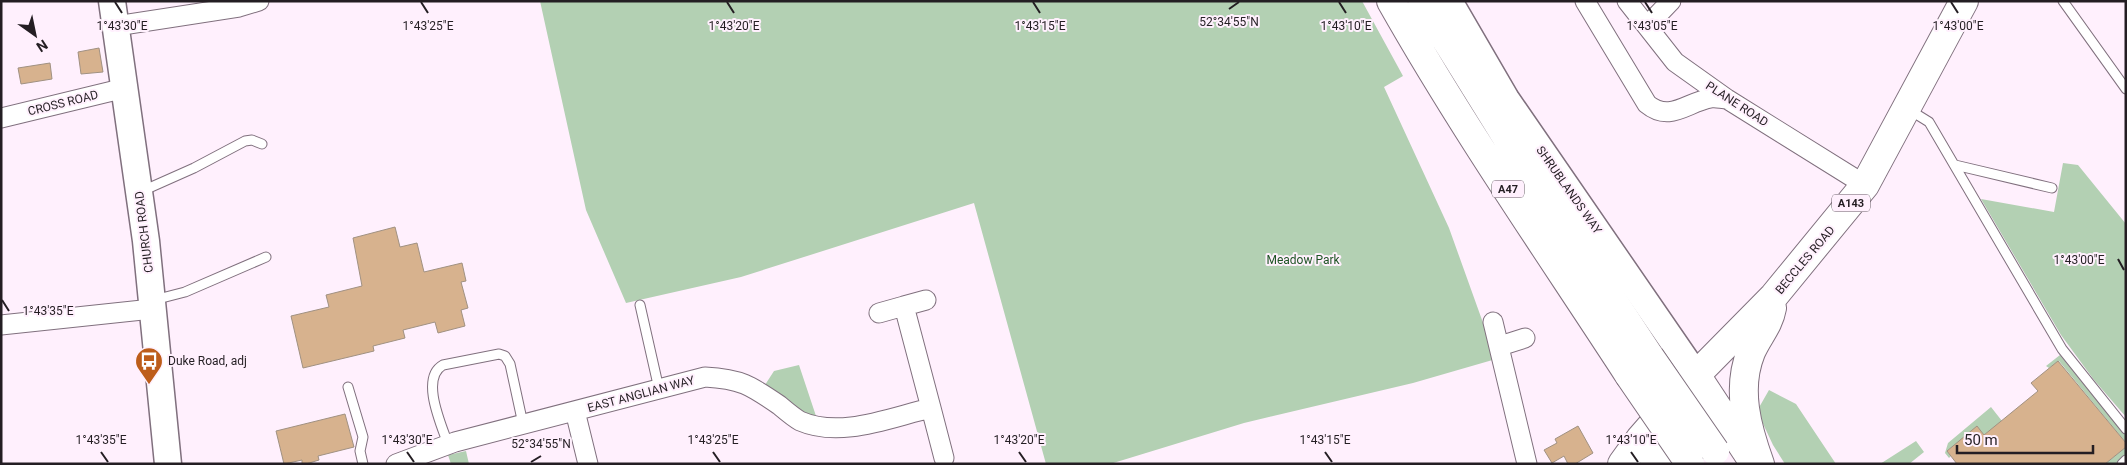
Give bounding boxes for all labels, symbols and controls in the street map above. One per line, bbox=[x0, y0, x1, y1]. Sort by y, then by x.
north arrow bbox=[10, 10, 60, 60]
text: 52°34'55"N bbox=[1199, 15, 1259, 29]
text: 1°43'30"E bbox=[97, 19, 148, 33]
text: 1°43'25"E bbox=[403, 19, 454, 33]
text: 1°43'20"E bbox=[709, 19, 760, 33]
text: 1°43'15"E bbox=[1015, 19, 1066, 33]
text: 1°43'10"E bbox=[1321, 19, 1372, 33]
text: 1°43'05"E bbox=[1627, 19, 1678, 33]
text: 1°43'00"E bbox=[1933, 19, 1984, 33]
text: N bbox=[34, 36, 51, 55]
street label: PLANE ROAD bbox=[1703, 79, 1771, 129]
street label: CROSS ROAD bbox=[26, 87, 100, 118]
street label: SHRUBLANDS WAY bbox=[1533, 143, 1605, 237]
road number: A47 bbox=[1492, 180, 1524, 198]
street label: CHURCH ROAD bbox=[132, 190, 156, 274]
road number: A143 bbox=[1832, 194, 1870, 212]
street label: BECCLES ROAD bbox=[1772, 223, 1838, 297]
park label: Meadow Park bbox=[1266, 253, 1340, 267]
text: 1°43'00"E bbox=[2054, 253, 2105, 267]
text: 1°43'35"E bbox=[23, 304, 74, 318]
bus stop icon: Duke Road, adj bbox=[134, 346, 164, 385]
place label: Duke Road, adj bbox=[168, 354, 247, 368]
street label: EAST ANGLIAN WAY bbox=[586, 373, 697, 415]
scale bar bbox=[1957, 422, 2093, 454]
text: 50 m bbox=[1964, 431, 1998, 449]
text: 1°43'35"E bbox=[76, 433, 127, 447]
text: 1°43'30"E bbox=[382, 433, 433, 447]
text: 1°43'25"E bbox=[688, 433, 739, 447]
text: 1°43'20"E bbox=[994, 433, 1045, 447]
text: 1°43'15"E bbox=[1300, 433, 1351, 447]
text: 1°43'10"E bbox=[1606, 433, 1657, 447]
text: 52°34'55"N bbox=[511, 437, 571, 451]

